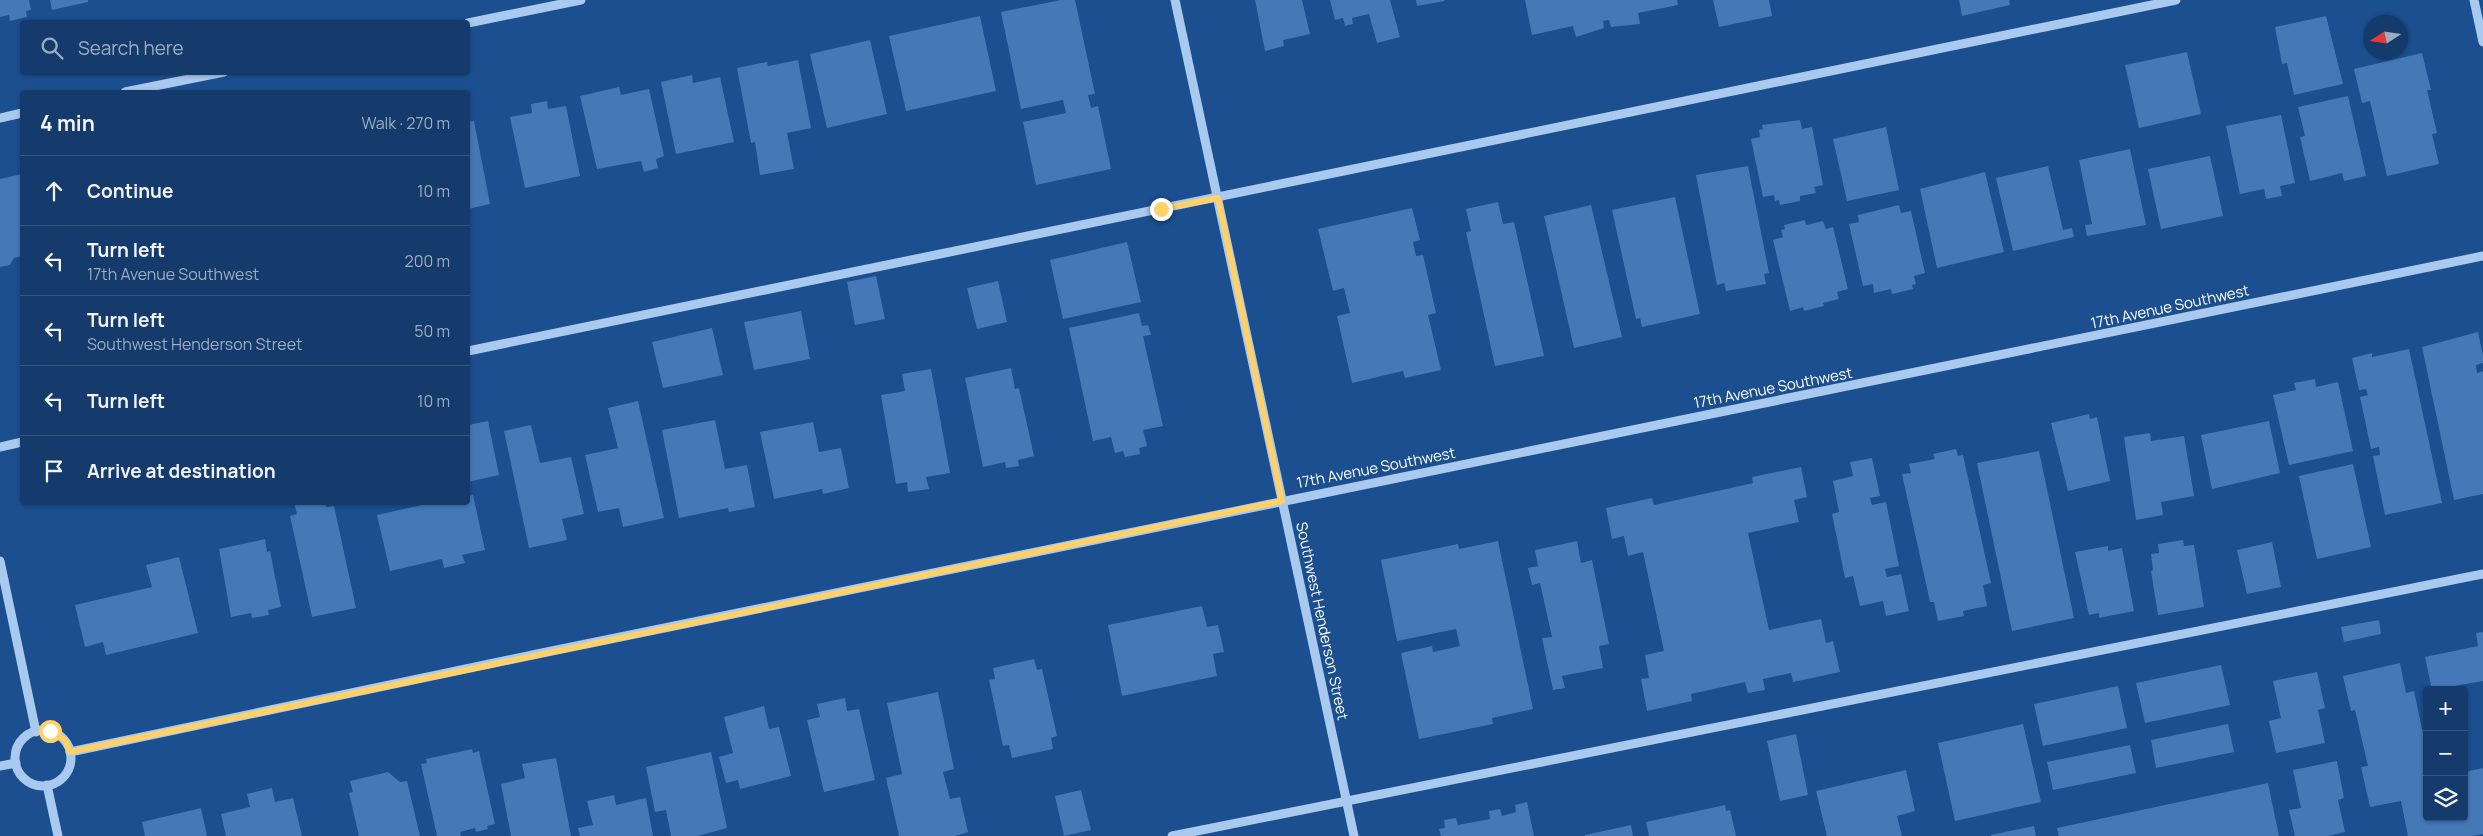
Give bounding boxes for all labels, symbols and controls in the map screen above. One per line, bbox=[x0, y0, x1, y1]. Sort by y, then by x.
north arrow bbox=[2363, 15, 2408, 60]
search box bbox=[20, 20, 470, 75]
icon: search bbox=[38, 34, 66, 62]
text: Search here bbox=[78, 35, 184, 61]
text: 4 min bbox=[40, 109, 95, 137]
text: Walk · 270 m bbox=[361, 112, 450, 134]
icon: ahead bbox=[40, 177, 68, 205]
text: Continue bbox=[87, 178, 173, 204]
text: 10 m bbox=[417, 180, 450, 202]
route end bbox=[1150, 198, 1173, 221]
text: Turn left bbox=[87, 237, 165, 263]
icon: left bbox=[40, 247, 68, 275]
text: 200 m bbox=[405, 250, 450, 272]
text: 17th Avenue Southwest bbox=[87, 263, 259, 285]
street label: 17th Avenue Southwest bbox=[2089, 279, 2251, 334]
text: Turn left bbox=[87, 307, 165, 333]
icon: left bbox=[40, 317, 68, 345]
text: 50 m bbox=[414, 320, 450, 342]
text: Southwest Henderson Street bbox=[87, 333, 302, 355]
street label: 17th Avenue Southwest bbox=[1692, 362, 1854, 413]
icon: left bbox=[40, 387, 68, 415]
text: Turn left bbox=[87, 388, 165, 414]
text: 10 m bbox=[417, 390, 450, 412]
street label: 17th Avenue Southwest bbox=[1295, 442, 1457, 493]
icon: arrive bbox=[40, 457, 68, 485]
text: Arrive at destination bbox=[87, 458, 276, 484]
street label: Southwest Henderson Street bbox=[1291, 520, 1354, 722]
map controls bbox=[2423, 686, 2468, 821]
button: + bbox=[2423, 686, 2468, 731]
route start bbox=[39, 720, 62, 743]
button: − bbox=[2423, 731, 2468, 776]
button: layers bbox=[2423, 776, 2468, 821]

